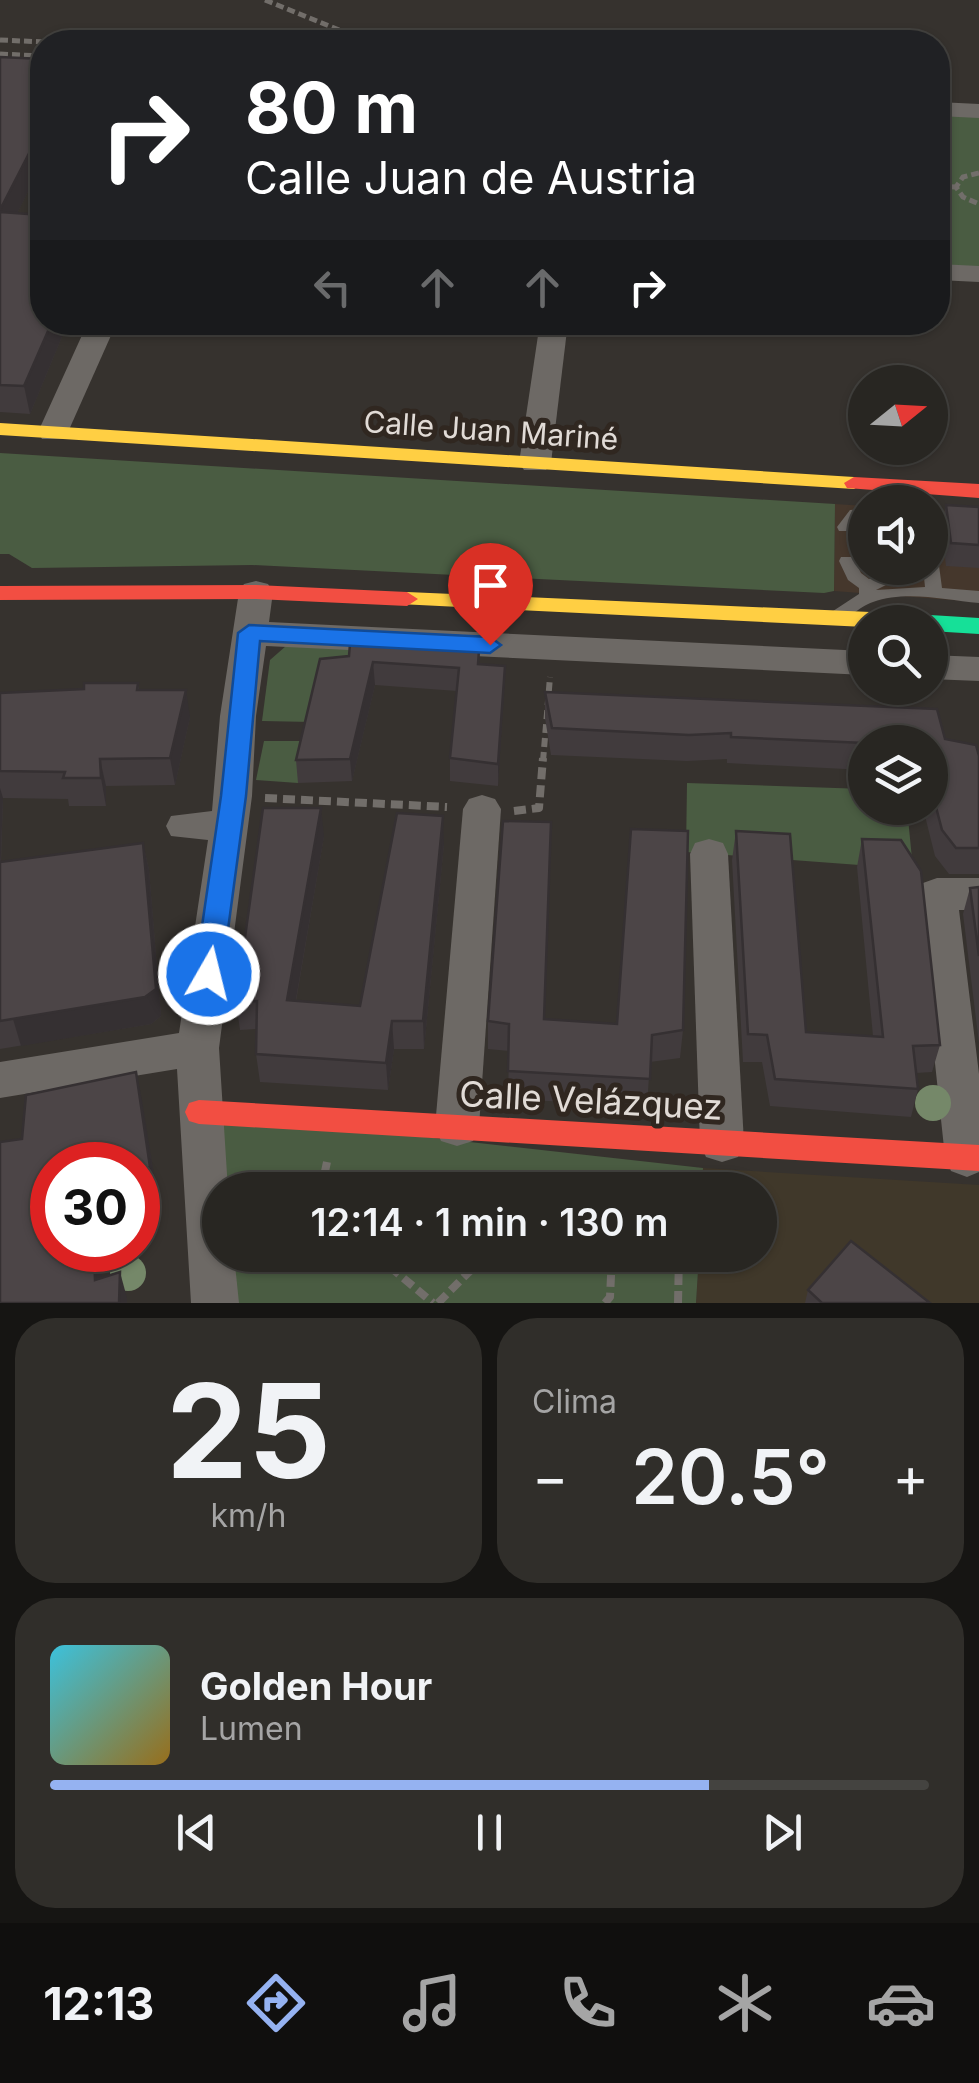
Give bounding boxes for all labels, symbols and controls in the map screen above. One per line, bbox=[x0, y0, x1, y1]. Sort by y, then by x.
text: 80 m bbox=[245, 65, 418, 150]
icon: right bbox=[80, 70, 210, 200]
text: Calle Juan de Austria bbox=[245, 150, 697, 205]
icon: left bbox=[305, 260, 360, 315]
icon: ahead bbox=[410, 260, 465, 315]
icon: ahead bbox=[515, 260, 570, 315]
icon: right bbox=[620, 260, 675, 315]
north arrow bbox=[848, 365, 948, 465]
map controls bbox=[848, 365, 948, 825]
street label: Calle Juan Mariné bbox=[362, 403, 620, 457]
button: sound bbox=[848, 485, 948, 585]
pin bbox=[448, 543, 533, 646]
icon: arrive bbox=[463, 558, 518, 613]
button: search bbox=[848, 605, 948, 705]
button: layers bbox=[848, 725, 948, 825]
position arrow bbox=[157, 922, 261, 1026]
street label: Calle Velázquez bbox=[458, 1072, 724, 1128]
speed limit sign: 30 bbox=[30, 1142, 160, 1272]
text: 12:14 · 1 min · 130 m bbox=[311, 1199, 668, 1245]
text: 25 bbox=[166, 1352, 331, 1509]
text: Clima bbox=[532, 1382, 617, 1421]
text: 20.5° bbox=[631, 1431, 830, 1522]
text: − bbox=[532, 1444, 568, 1510]
text: + bbox=[893, 1444, 929, 1510]
text: km/h bbox=[210, 1496, 287, 1535]
text: Golden Hour bbox=[200, 1663, 432, 1709]
text: Lumen bbox=[200, 1709, 303, 1748]
icon: previous bbox=[169, 1805, 224, 1860]
icon: pause bbox=[462, 1805, 517, 1860]
icon: next bbox=[755, 1805, 810, 1860]
icon: directions bbox=[241, 1968, 311, 2038]
icon: music bbox=[397, 1968, 467, 2038]
icon: phone bbox=[553, 1968, 623, 2038]
icon: climate bbox=[710, 1968, 780, 2038]
icon: car bbox=[866, 1968, 936, 2038]
text: 12:13 bbox=[43, 1976, 154, 2031]

